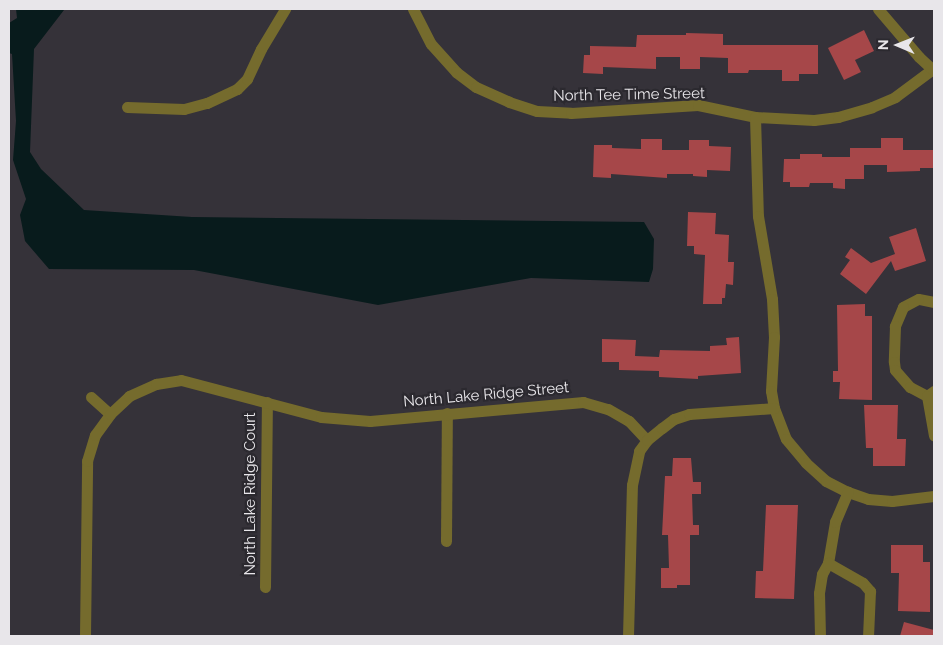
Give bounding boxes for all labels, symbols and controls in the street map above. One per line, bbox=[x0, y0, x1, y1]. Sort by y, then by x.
north arrow bbox=[873, 20, 923, 70]
text: N bbox=[875, 39, 891, 50]
street label: North Tee Time Street bbox=[553, 85, 705, 105]
street label: North Lake Ridge Street bbox=[402, 379, 570, 411]
street label: North Lake Ridge Court bbox=[242, 413, 260, 575]

